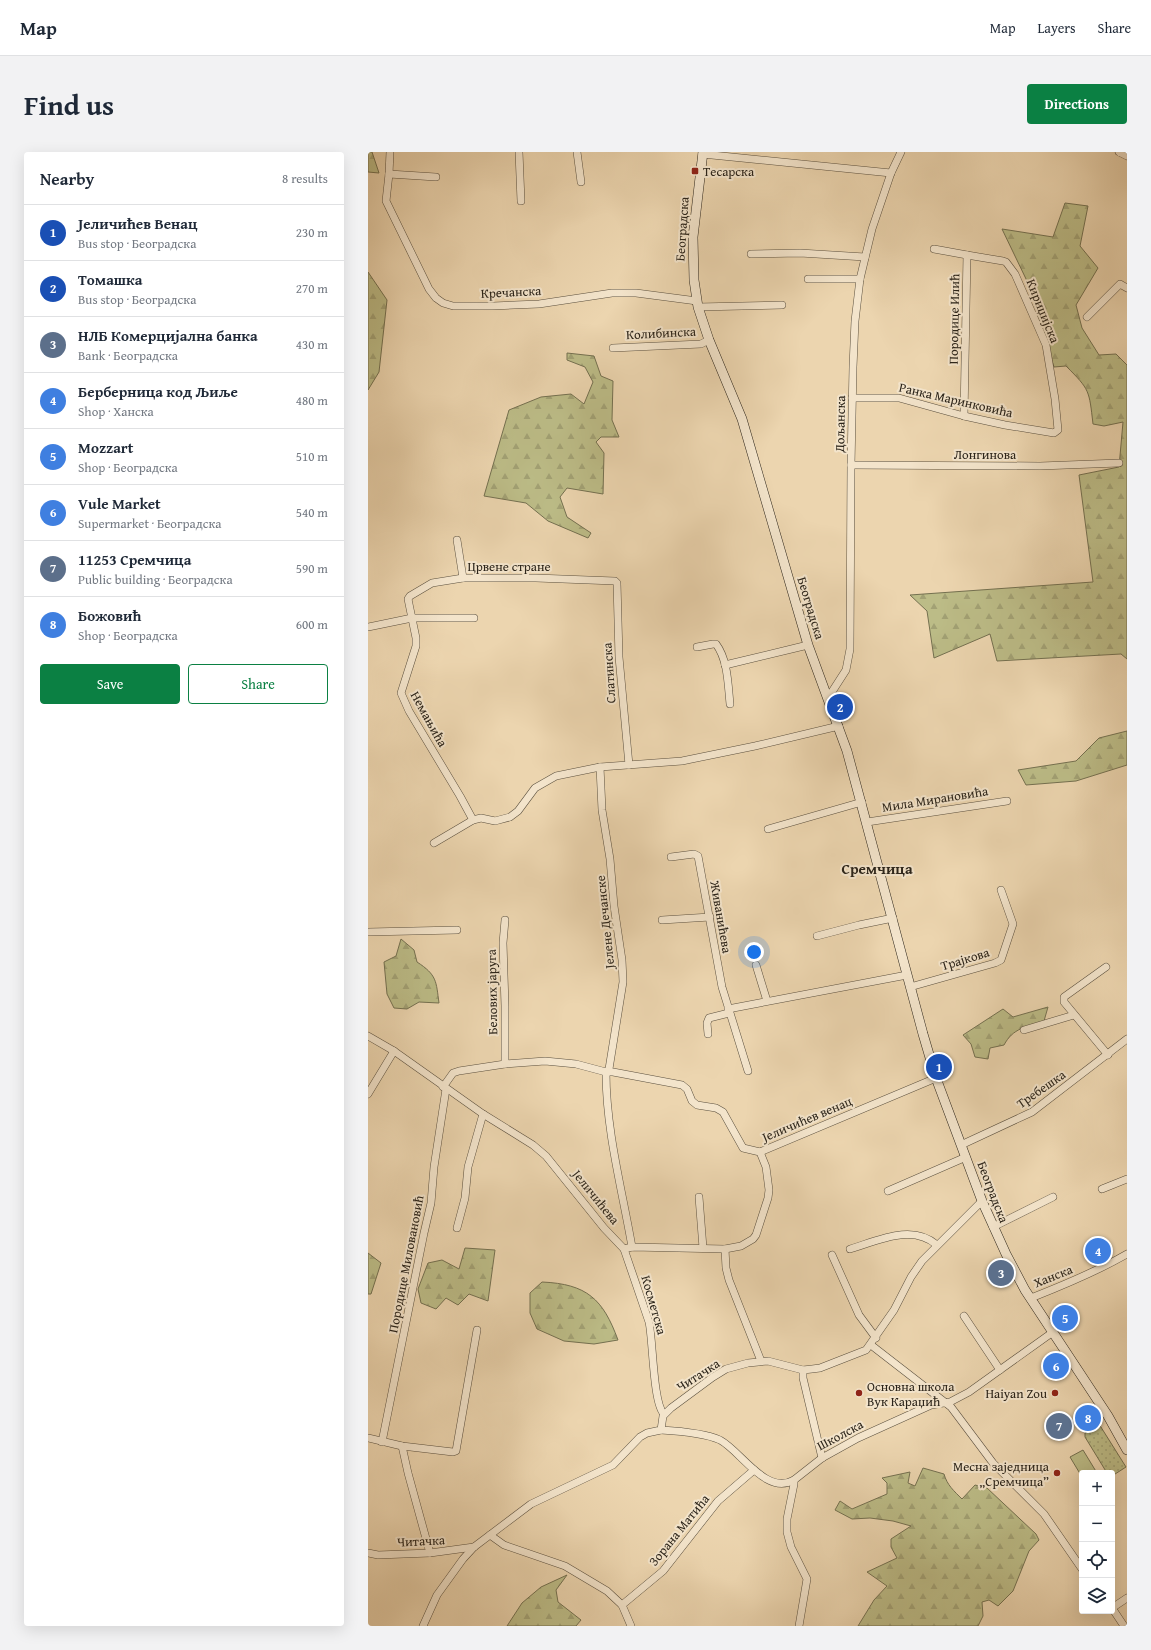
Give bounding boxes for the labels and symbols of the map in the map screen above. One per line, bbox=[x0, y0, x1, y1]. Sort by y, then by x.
place label: Тесарска bbox=[703, 162, 755, 181]
marker: Тесарска bbox=[690, 166, 700, 176]
street label: Београдска bbox=[670, 195, 694, 262]
street label: Породице Илић bbox=[944, 273, 964, 365]
street label: Кириџијска bbox=[1022, 276, 1065, 347]
street label: Кречанска bbox=[480, 281, 543, 303]
street label: Колибинска bbox=[625, 322, 697, 344]
street label: Ранка Маринковића bbox=[897, 378, 1016, 423]
street label: Дољанска bbox=[830, 395, 850, 454]
street label: Лонгинова bbox=[954, 445, 1017, 464]
street label: Црвене стране bbox=[467, 557, 551, 576]
street label: Београдска bbox=[792, 574, 830, 642]
street label: Слатинска bbox=[597, 641, 621, 704]
street label: Немањића bbox=[406, 688, 453, 751]
pin: 2 bbox=[827, 692, 853, 722]
street label: Мила Мирановића bbox=[881, 781, 990, 817]
district label: Сремчица bbox=[841, 858, 913, 879]
street label: Јелене Дечанске bbox=[591, 874, 620, 972]
street label: Живанићева bbox=[705, 878, 737, 955]
your location bbox=[744, 942, 764, 962]
street label: Трајкова bbox=[938, 942, 992, 975]
street label: Белових јаруга bbox=[482, 948, 502, 1035]
pin: 1 bbox=[926, 1052, 952, 1082]
street label: Требешка bbox=[1013, 1065, 1070, 1113]
street label: Јеличићев венац bbox=[757, 1091, 855, 1147]
street label: Београдска bbox=[973, 1158, 1014, 1226]
street label: Јеличићева bbox=[567, 1164, 625, 1229]
street label: Породице Миловановић bbox=[383, 1193, 429, 1334]
pin: 4 bbox=[1085, 1236, 1111, 1266]
pin: 3 bbox=[988, 1258, 1014, 1288]
street label: Ханска bbox=[1031, 1259, 1076, 1292]
street label: Косметска bbox=[636, 1273, 672, 1338]
pin: 5 bbox=[1052, 1303, 1078, 1333]
pin: 6 bbox=[1043, 1351, 1069, 1381]
street label: Читачка bbox=[673, 1353, 724, 1396]
place label: Основна школа Вук Караџић bbox=[867, 1377, 955, 1411]
place label: Haiyan Zou bbox=[985, 1384, 1047, 1403]
marker: Основна школа Вук Караџић bbox=[854, 1388, 864, 1398]
marker: Haiyan Zou bbox=[1050, 1388, 1060, 1398]
pin: 8 bbox=[1075, 1403, 1101, 1433]
pin: 7 bbox=[1046, 1411, 1072, 1441]
street label: Школска bbox=[813, 1414, 867, 1455]
place label: Месна заједница „Сремчица” bbox=[953, 1457, 1050, 1491]
marker: Месна заједница „Сремчица” bbox=[1052, 1468, 1062, 1478]
street label: Зорана Матића bbox=[644, 1490, 714, 1570]
street label: Читачка bbox=[396, 1530, 446, 1552]

